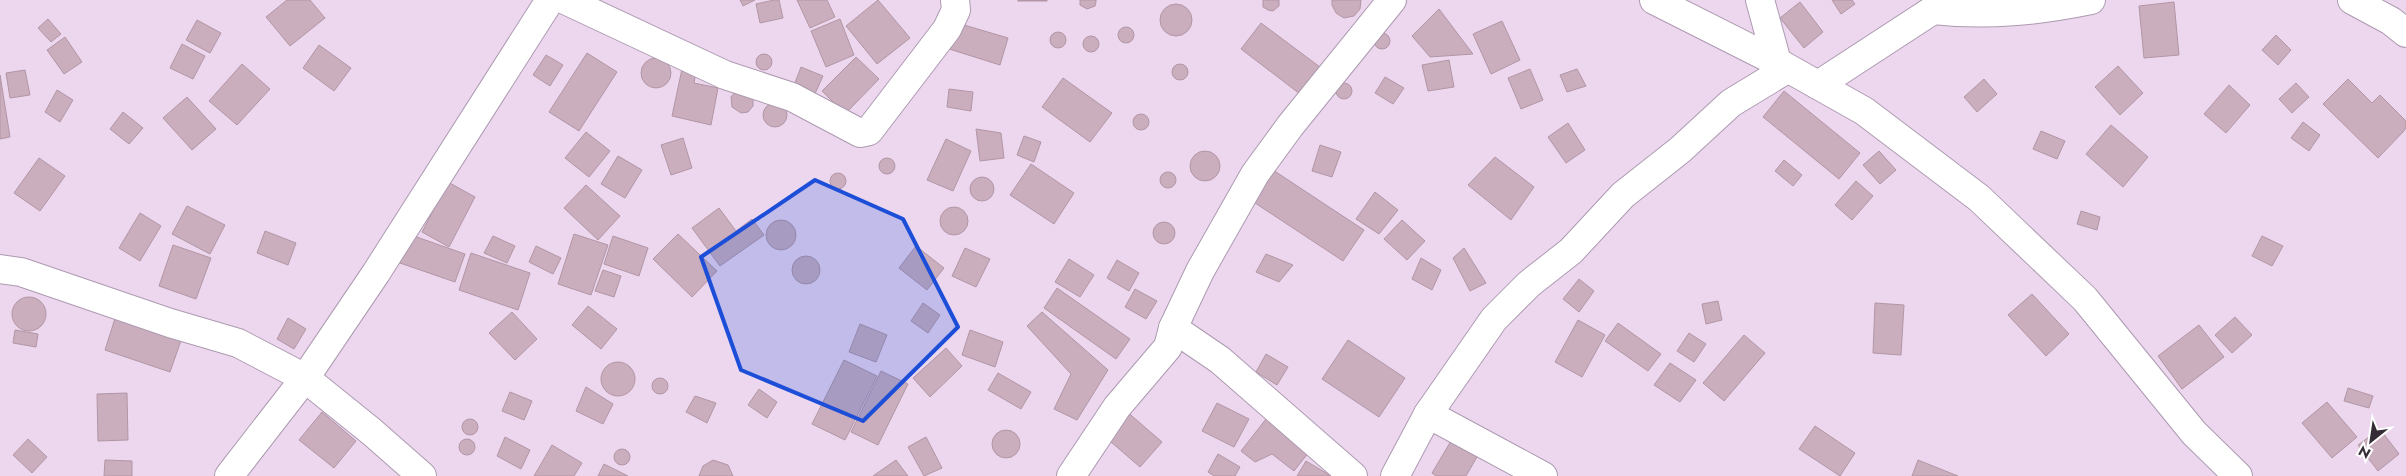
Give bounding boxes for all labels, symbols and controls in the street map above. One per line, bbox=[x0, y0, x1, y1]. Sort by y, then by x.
north arrow bbox=[2346, 416, 2396, 466]
text: N bbox=[2355, 441, 2374, 464]

